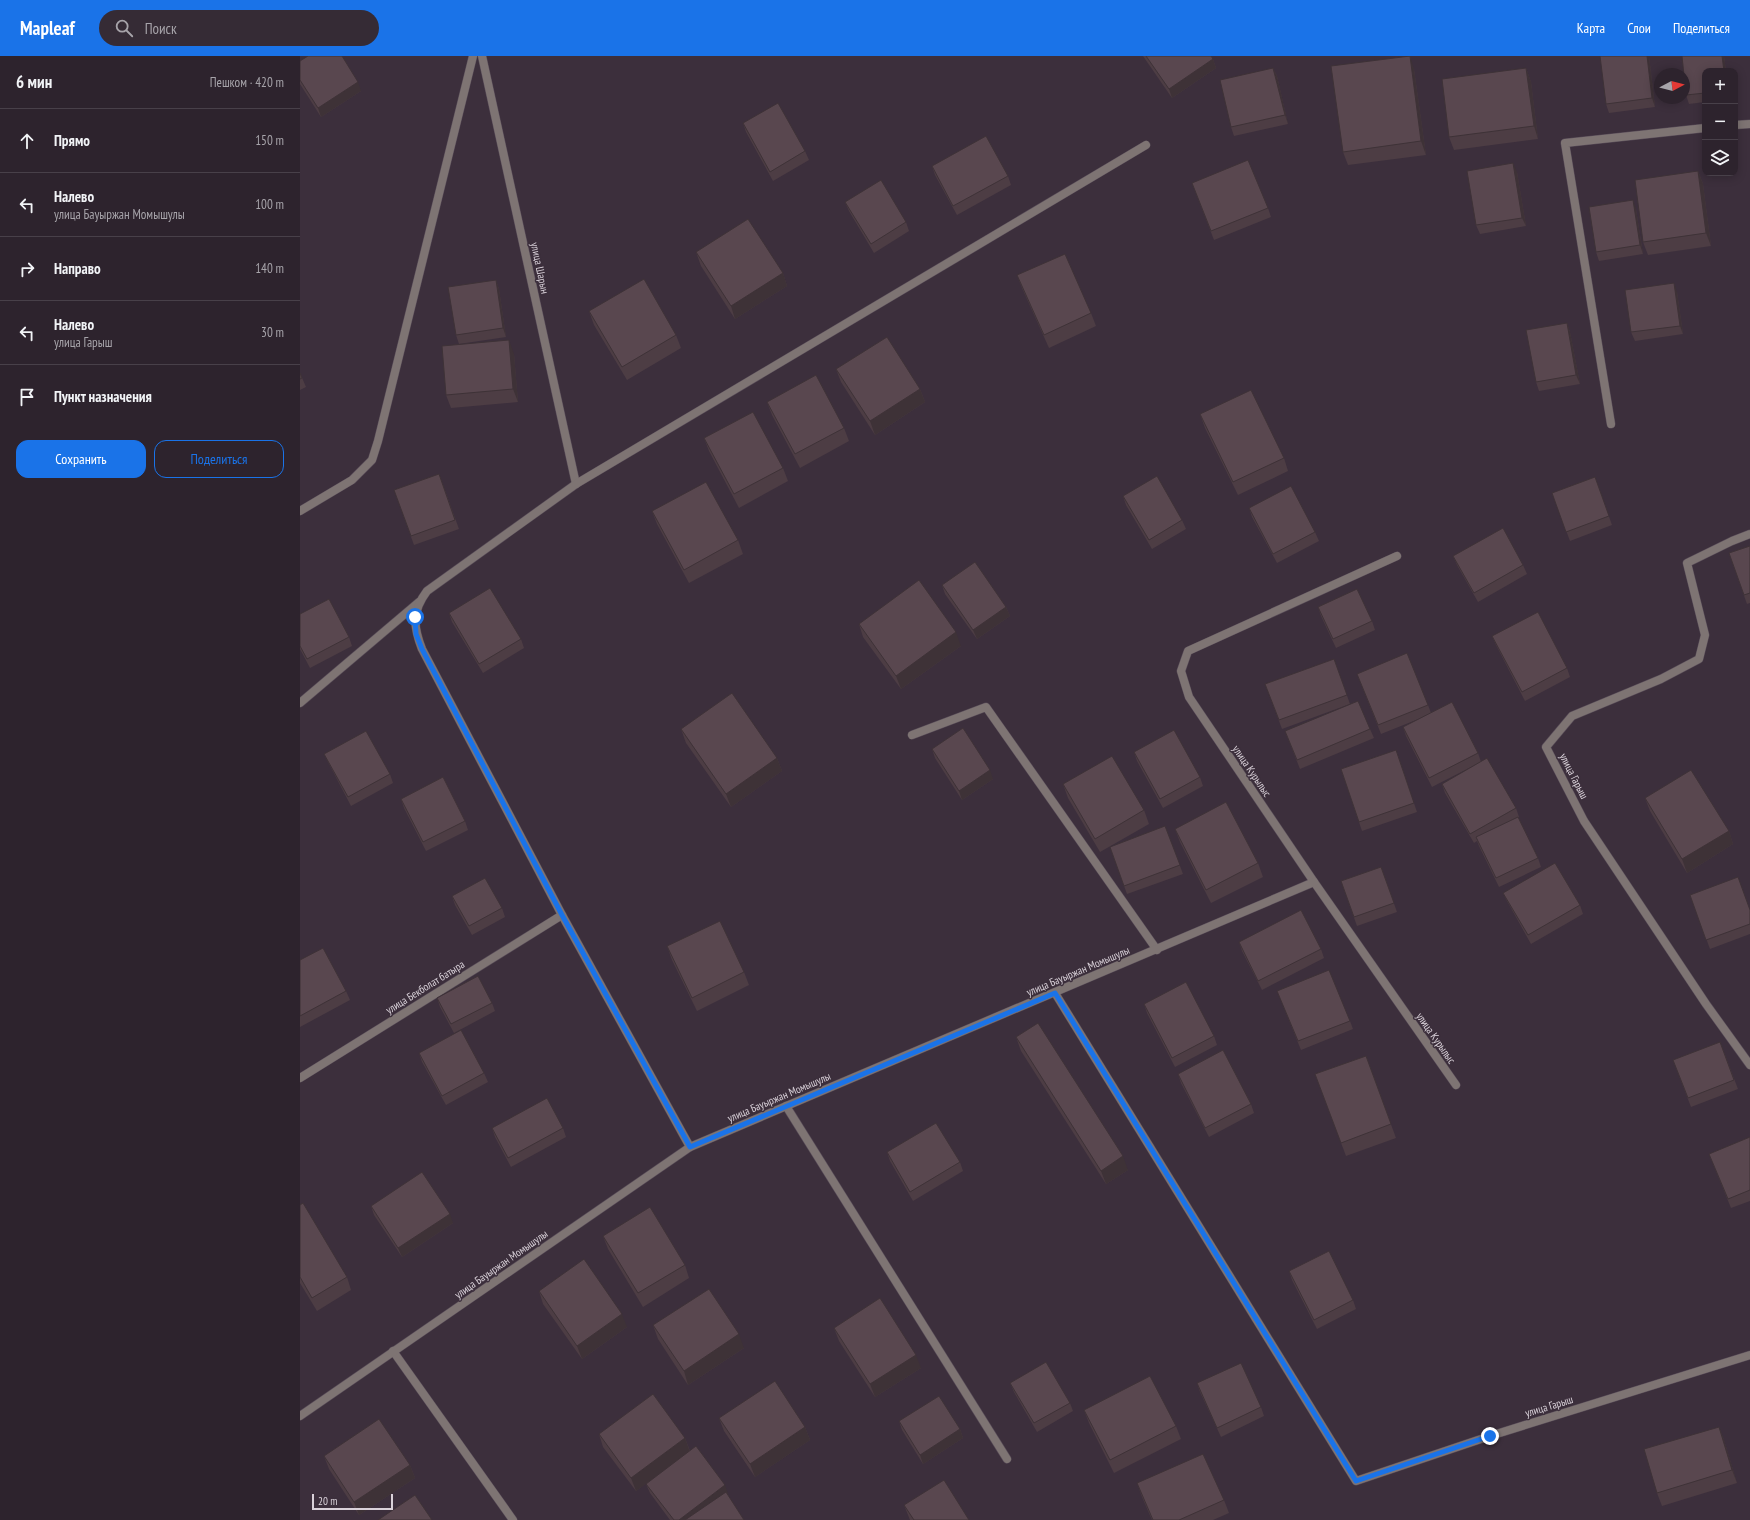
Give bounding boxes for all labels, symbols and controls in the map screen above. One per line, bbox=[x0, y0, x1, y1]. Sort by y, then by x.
search box bbox=[99, 10, 379, 46]
text: Mapleaf bbox=[20, 16, 75, 40]
icon: search bbox=[113, 17, 135, 39]
text: Поиск bbox=[145, 19, 177, 38]
text: Карта bbox=[1577, 19, 1605, 37]
text: Слои bbox=[1627, 19, 1651, 37]
text: Поделиться bbox=[1673, 19, 1730, 37]
north arrow bbox=[1654, 68, 1690, 104]
map controls bbox=[1702, 68, 1738, 176]
button: + bbox=[1702, 68, 1738, 104]
text: 6 мин bbox=[16, 71, 52, 93]
text: Пешком · 420 m bbox=[210, 74, 284, 91]
button: − bbox=[1702, 104, 1738, 140]
icon: ahead bbox=[16, 130, 38, 152]
text: Прямо bbox=[54, 131, 90, 150]
text: 150 m bbox=[255, 132, 284, 149]
button: layers bbox=[1702, 140, 1738, 176]
text: Налево bbox=[54, 187, 94, 206]
icon: left bbox=[16, 194, 38, 216]
text: 100 m bbox=[255, 196, 284, 213]
text: улица Бауыржан Момышулы bbox=[54, 206, 185, 223]
street label: улица Шарын bbox=[528, 241, 552, 295]
icon: right bbox=[16, 258, 38, 280]
text: Направо bbox=[54, 259, 101, 278]
text: 140 m bbox=[255, 260, 284, 277]
text: Налево bbox=[54, 315, 94, 334]
icon: left bbox=[16, 322, 38, 344]
text: 30 m bbox=[261, 324, 284, 341]
text: улица Гарыш bbox=[54, 334, 112, 351]
icon: arrive bbox=[16, 386, 38, 408]
text: Пункт назначения bbox=[54, 387, 152, 406]
button: Сохранить bbox=[16, 440, 146, 478]
button: Поделиться bbox=[154, 440, 284, 478]
route start bbox=[406, 608, 424, 626]
street label: улица Курылыс bbox=[1230, 742, 1274, 800]
street label: улица Гарыш bbox=[1557, 751, 1591, 801]
street label: улица Бауыржан Момышулы bbox=[1024, 943, 1132, 999]
street label: улица Бекболат батыра bbox=[383, 957, 467, 1017]
street label: улица Курылыс bbox=[1413, 1010, 1459, 1066]
street label: улица Бауыржан Момышулы bbox=[725, 1069, 833, 1125]
street label: улица Бауыржан Момышулы bbox=[452, 1226, 550, 1301]
street label: улица Гарыш bbox=[1523, 1392, 1575, 1420]
route end bbox=[1481, 1427, 1499, 1445]
scale bar bbox=[312, 1492, 393, 1511]
text: 20 m bbox=[318, 1494, 337, 1508]

